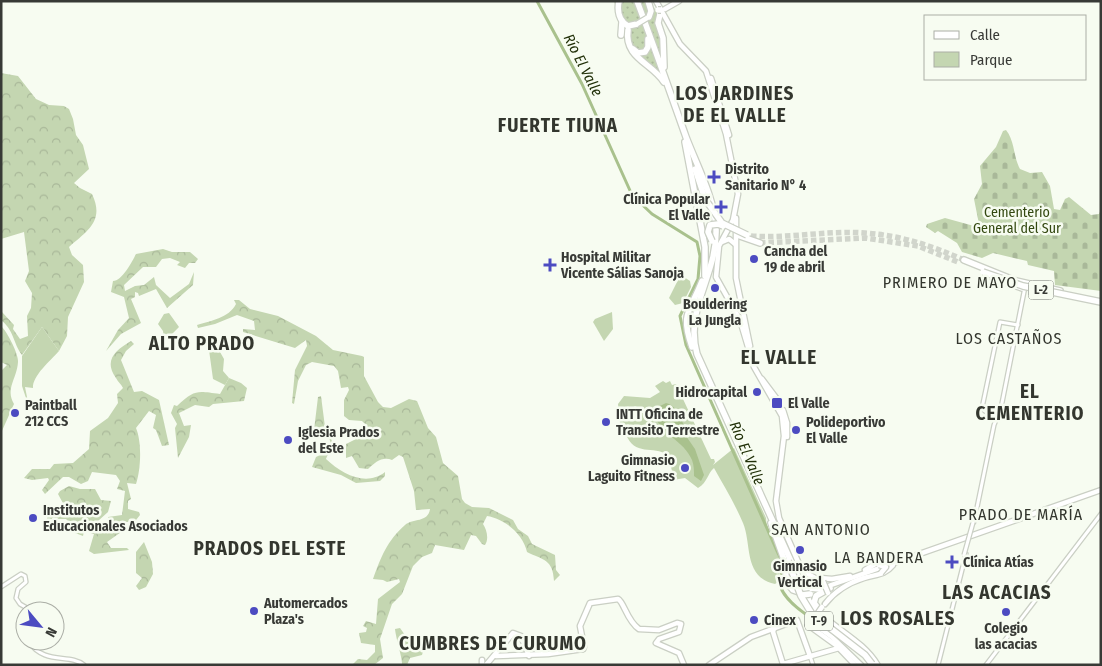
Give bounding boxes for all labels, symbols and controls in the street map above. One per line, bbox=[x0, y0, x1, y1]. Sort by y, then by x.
legend bbox=[924, 15, 1087, 80]
text: Calle bbox=[970, 26, 1000, 44]
water label: Río El Valle bbox=[560, 31, 606, 99]
text: Parque bbox=[970, 51, 1013, 69]
district label: LOS JARDINES DE EL VALLE bbox=[676, 82, 794, 127]
district label: FUERTE TIUNA bbox=[498, 114, 618, 137]
place label: Distrito Sanitario N° 4 bbox=[725, 161, 806, 194]
marker: Distrito Sanitario N° 4 bbox=[707, 170, 721, 184]
place label: Clínica Popular El Valle bbox=[623, 191, 711, 224]
marker: Clínica Popular El Valle bbox=[714, 200, 728, 214]
park label: Cementerio General del Sur bbox=[973, 204, 1061, 237]
place label: Cancha del 19 de abril bbox=[764, 243, 828, 276]
place label: Hospital Militar Vicente Sálias Sanoja bbox=[560, 249, 684, 282]
marker: Cancha del 19 de abril bbox=[748, 253, 760, 265]
marker: Hospital Militar Vicente Sálias Sanoja bbox=[543, 258, 557, 272]
district label: PRIMERO DE MAYO bbox=[883, 273, 1017, 292]
road number: L-2 bbox=[1028, 280, 1054, 300]
marker: Bouldering La Jungla bbox=[709, 282, 721, 294]
place label: Bouldering La Jungla bbox=[683, 296, 747, 329]
district label: LOS CASTAÑOS bbox=[956, 329, 1062, 348]
district label: ALTO PRADO bbox=[148, 332, 255, 355]
district label: EL VALLE bbox=[741, 346, 817, 369]
district label: EL CEMENTERIO bbox=[975, 380, 1085, 425]
place label: Hidrocapital bbox=[676, 384, 747, 401]
marker: Hidrocapital bbox=[751, 386, 763, 398]
place label: El Valle bbox=[788, 395, 830, 412]
marker: El Valle bbox=[770, 396, 784, 410]
place label: Paintball 212 CCS bbox=[24, 397, 77, 430]
place label: INTT Oficina de Transito Terrestre bbox=[616, 406, 719, 439]
marker: Paintball 212 CCS bbox=[9, 407, 21, 419]
place label: Polideportivo El Valle bbox=[806, 414, 886, 447]
marker: INTT Oficina de Transito Terrestre bbox=[600, 416, 612, 428]
water label: Río El Valle bbox=[726, 418, 768, 488]
place label: Iglesia Prados del Este bbox=[298, 424, 379, 457]
marker: Polideportivo El Valle bbox=[790, 424, 802, 436]
marker: Iglesia Prados del Este bbox=[282, 434, 294, 446]
place label: Gimnasio Laguito Fitness bbox=[588, 452, 676, 485]
marker: Gimnasio Laguito Fitness bbox=[679, 462, 691, 474]
place label: Institutos Educacionales Asociados bbox=[43, 502, 188, 535]
district label: PRADO DE MARÍA bbox=[959, 505, 1083, 524]
marker: Institutos Educacionales Asociados bbox=[27, 512, 39, 524]
district label: SAN ANTONIO bbox=[771, 520, 871, 539]
district label: PRADOS DEL ESTE bbox=[193, 537, 347, 560]
marker: Gimnasio Vertical bbox=[794, 544, 806, 556]
district label: LA BANDERA bbox=[834, 548, 924, 567]
place label: Clínica Atías bbox=[963, 554, 1034, 571]
marker: Clínica Atías bbox=[945, 555, 959, 569]
place label: Gimnasio Vertical bbox=[773, 558, 828, 591]
district label: LAS ACACIAS bbox=[942, 581, 1052, 604]
place label: Automercados Plaza's bbox=[263, 595, 348, 628]
north arrow bbox=[15, 601, 65, 651]
marker: Automercados Plaza's bbox=[248, 605, 260, 617]
marker: Colegio las acacias bbox=[1000, 606, 1012, 618]
district label: LOS ROSALES bbox=[841, 607, 955, 630]
place label: Cinex bbox=[764, 612, 796, 629]
road number: T-9 bbox=[805, 612, 833, 630]
marker: Cinex bbox=[748, 614, 760, 626]
place label: Colegio las acacias bbox=[975, 620, 1037, 653]
text: N bbox=[41, 624, 60, 640]
district label: CUMBRES DE CURUMO bbox=[399, 632, 587, 655]

